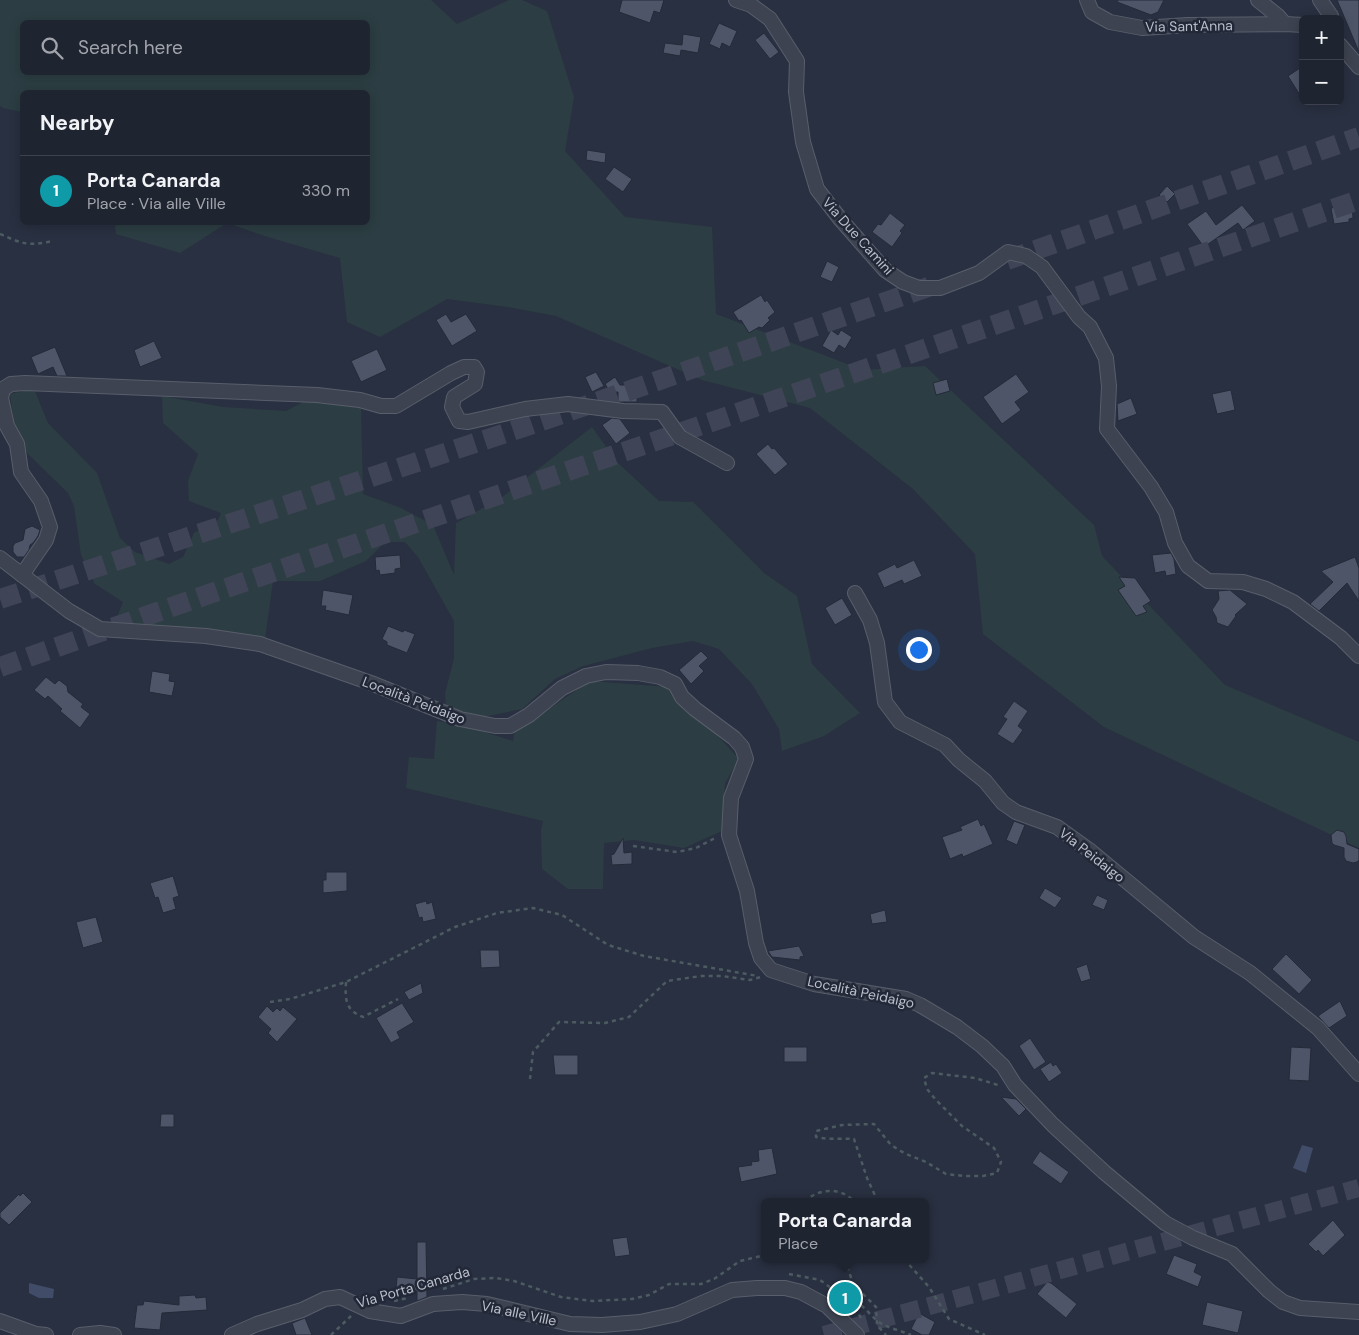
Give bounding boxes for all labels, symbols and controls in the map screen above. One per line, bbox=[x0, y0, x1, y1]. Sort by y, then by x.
map controls bbox=[1299, 15, 1344, 105]
button: + bbox=[1299, 15, 1344, 60]
street label: Via Sant'Anna bbox=[1145, 16, 1233, 36]
search box bbox=[20, 20, 370, 75]
icon: search bbox=[38, 34, 66, 62]
text: Search here bbox=[78, 35, 183, 60]
button: − bbox=[1299, 60, 1344, 105]
text: Nearby bbox=[40, 109, 114, 137]
text: Porta Canarda bbox=[87, 168, 221, 193]
text: 1 bbox=[53, 180, 59, 201]
text: 330 m bbox=[302, 180, 350, 201]
text: Place · Via alle Ville bbox=[87, 193, 226, 214]
street label: Via Due Camini bbox=[818, 193, 898, 279]
your location bbox=[906, 637, 932, 663]
street label: Località Peidaigo bbox=[360, 672, 468, 728]
street label: Via Peidaigo bbox=[1055, 824, 1129, 886]
street label: Località Peidaigo bbox=[806, 972, 916, 1012]
popup bbox=[761, 1198, 929, 1263]
text: Porta Canarda bbox=[778, 1208, 912, 1233]
text: Place bbox=[778, 1233, 818, 1254]
street label: Via Porta Canarda bbox=[354, 1262, 472, 1312]
pin: 1 bbox=[829, 1279, 861, 1317]
street label: Via alle Ville bbox=[480, 1296, 558, 1330]

